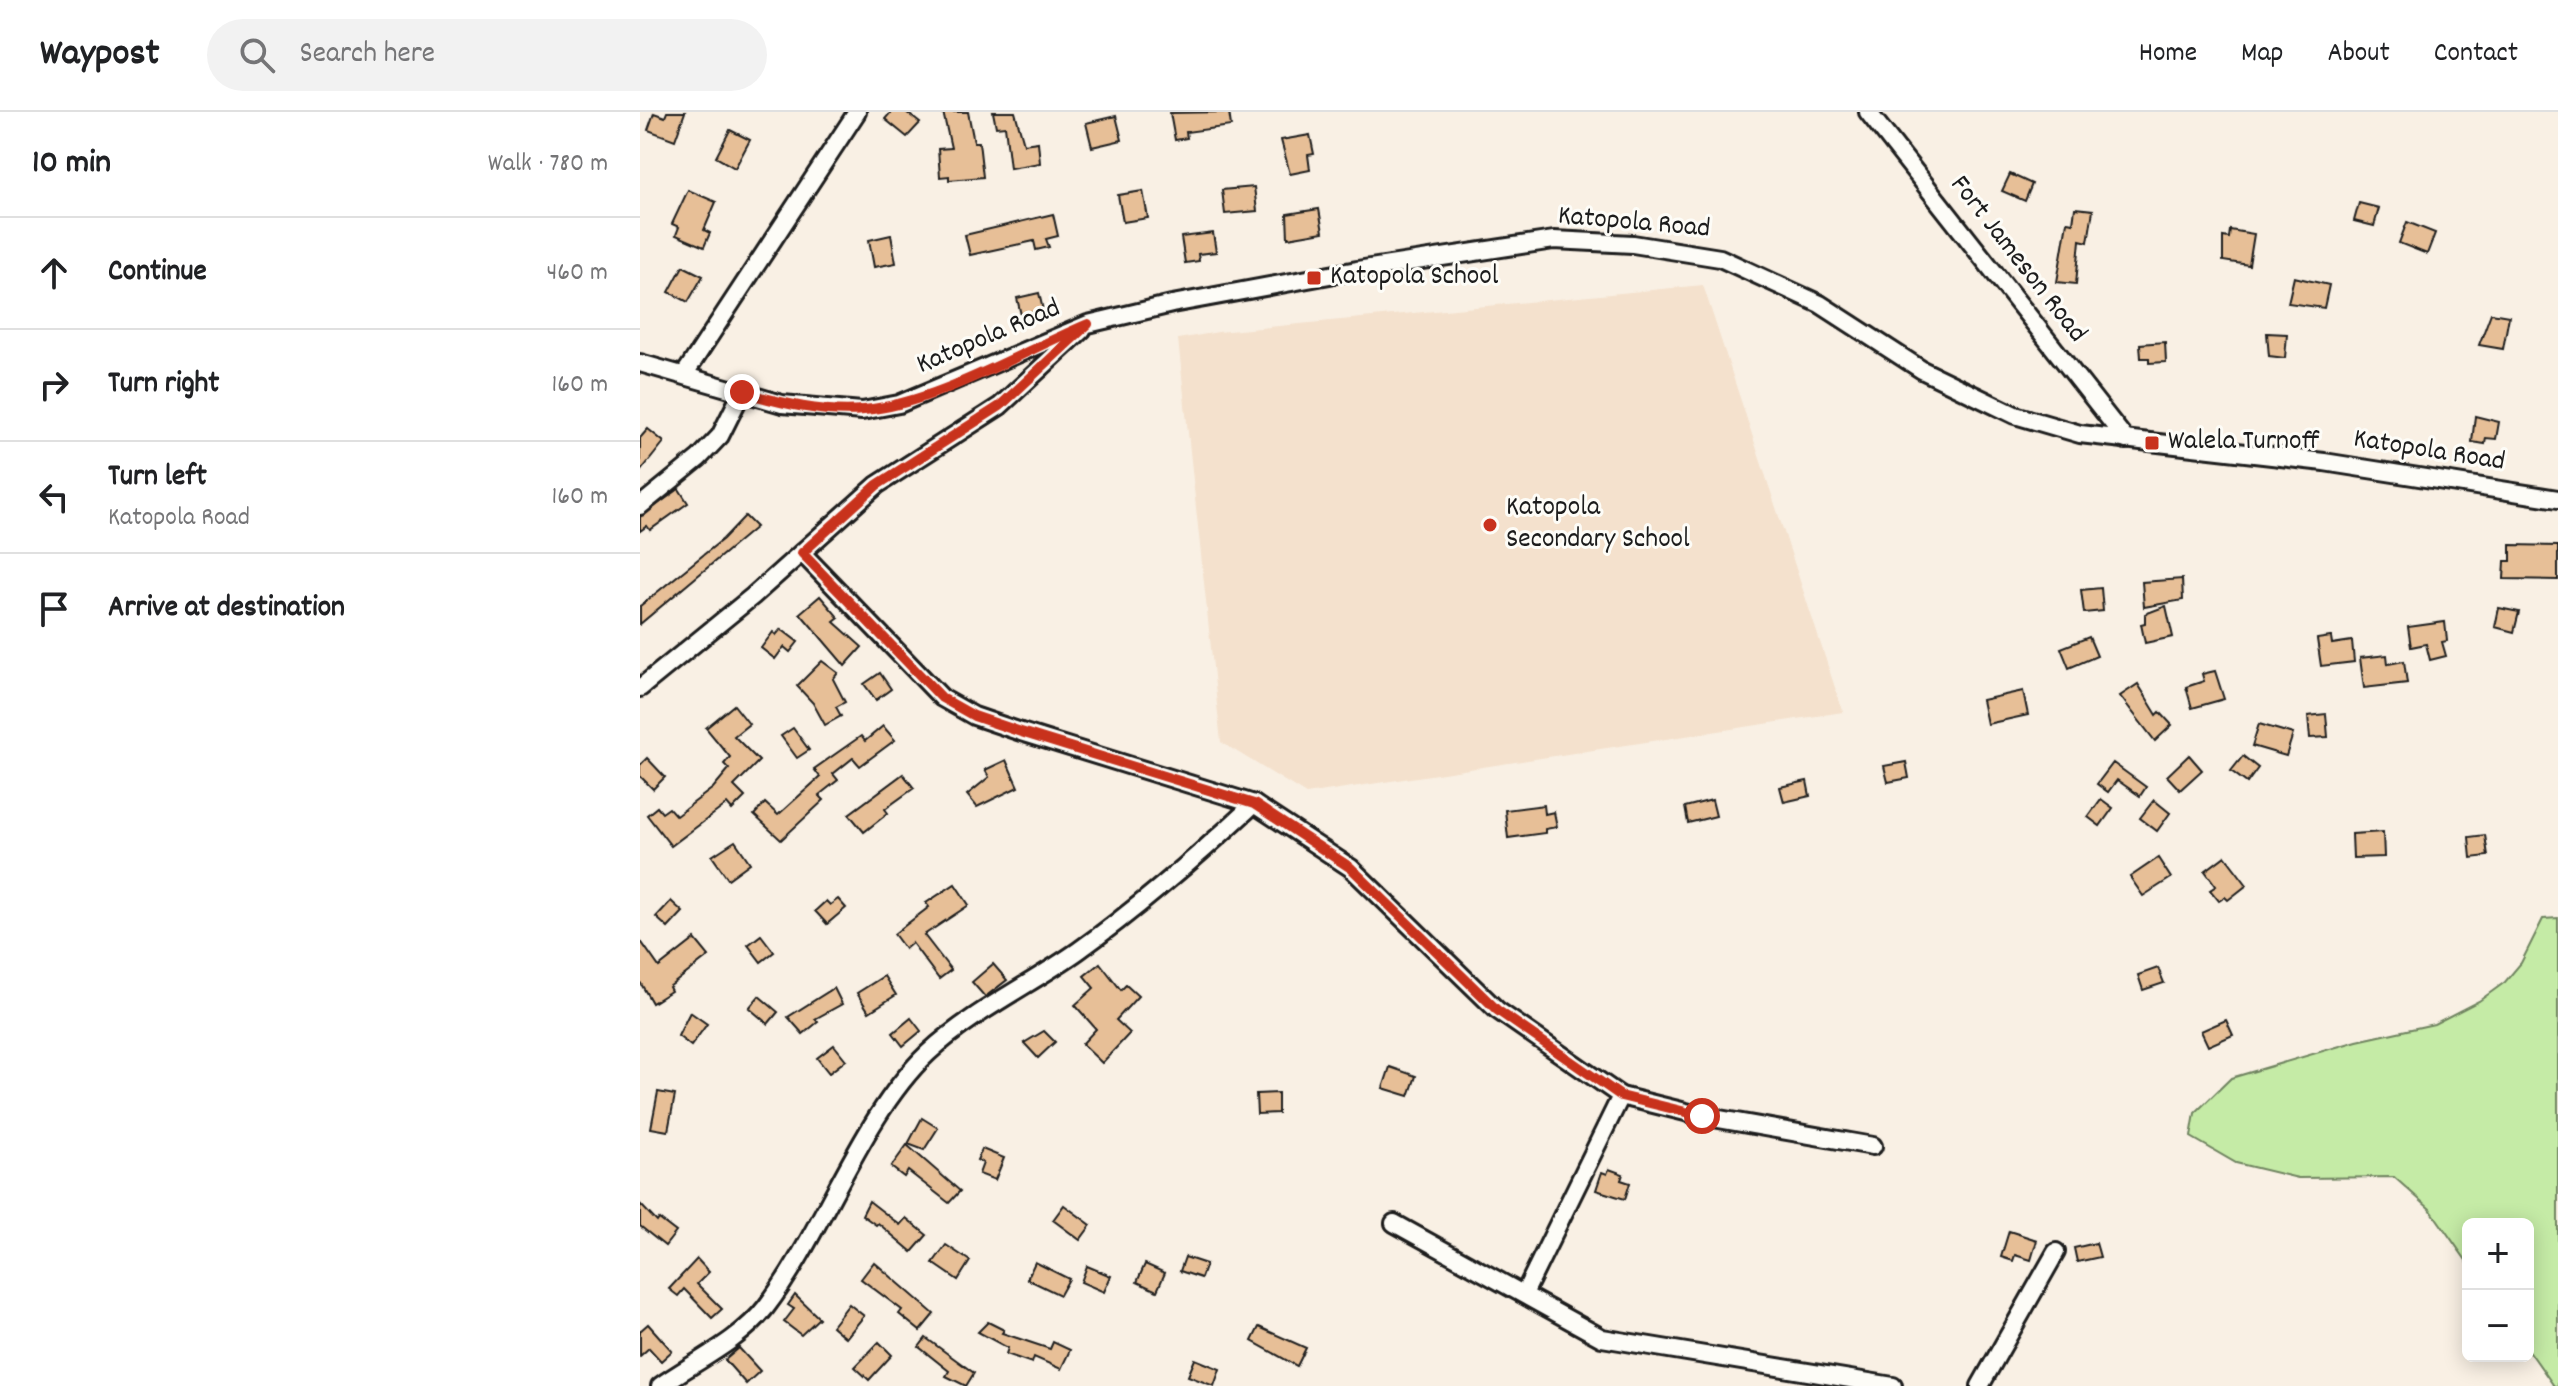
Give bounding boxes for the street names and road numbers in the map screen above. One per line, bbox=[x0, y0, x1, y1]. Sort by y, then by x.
street label: Fort Jameson Road bbox=[1939, 168, 2095, 352]
street label: Katopola Road bbox=[1556, 197, 1712, 251]
street label: Katopola Road bbox=[911, 290, 1067, 386]
street label: Katopola Road bbox=[2350, 420, 2508, 484]

